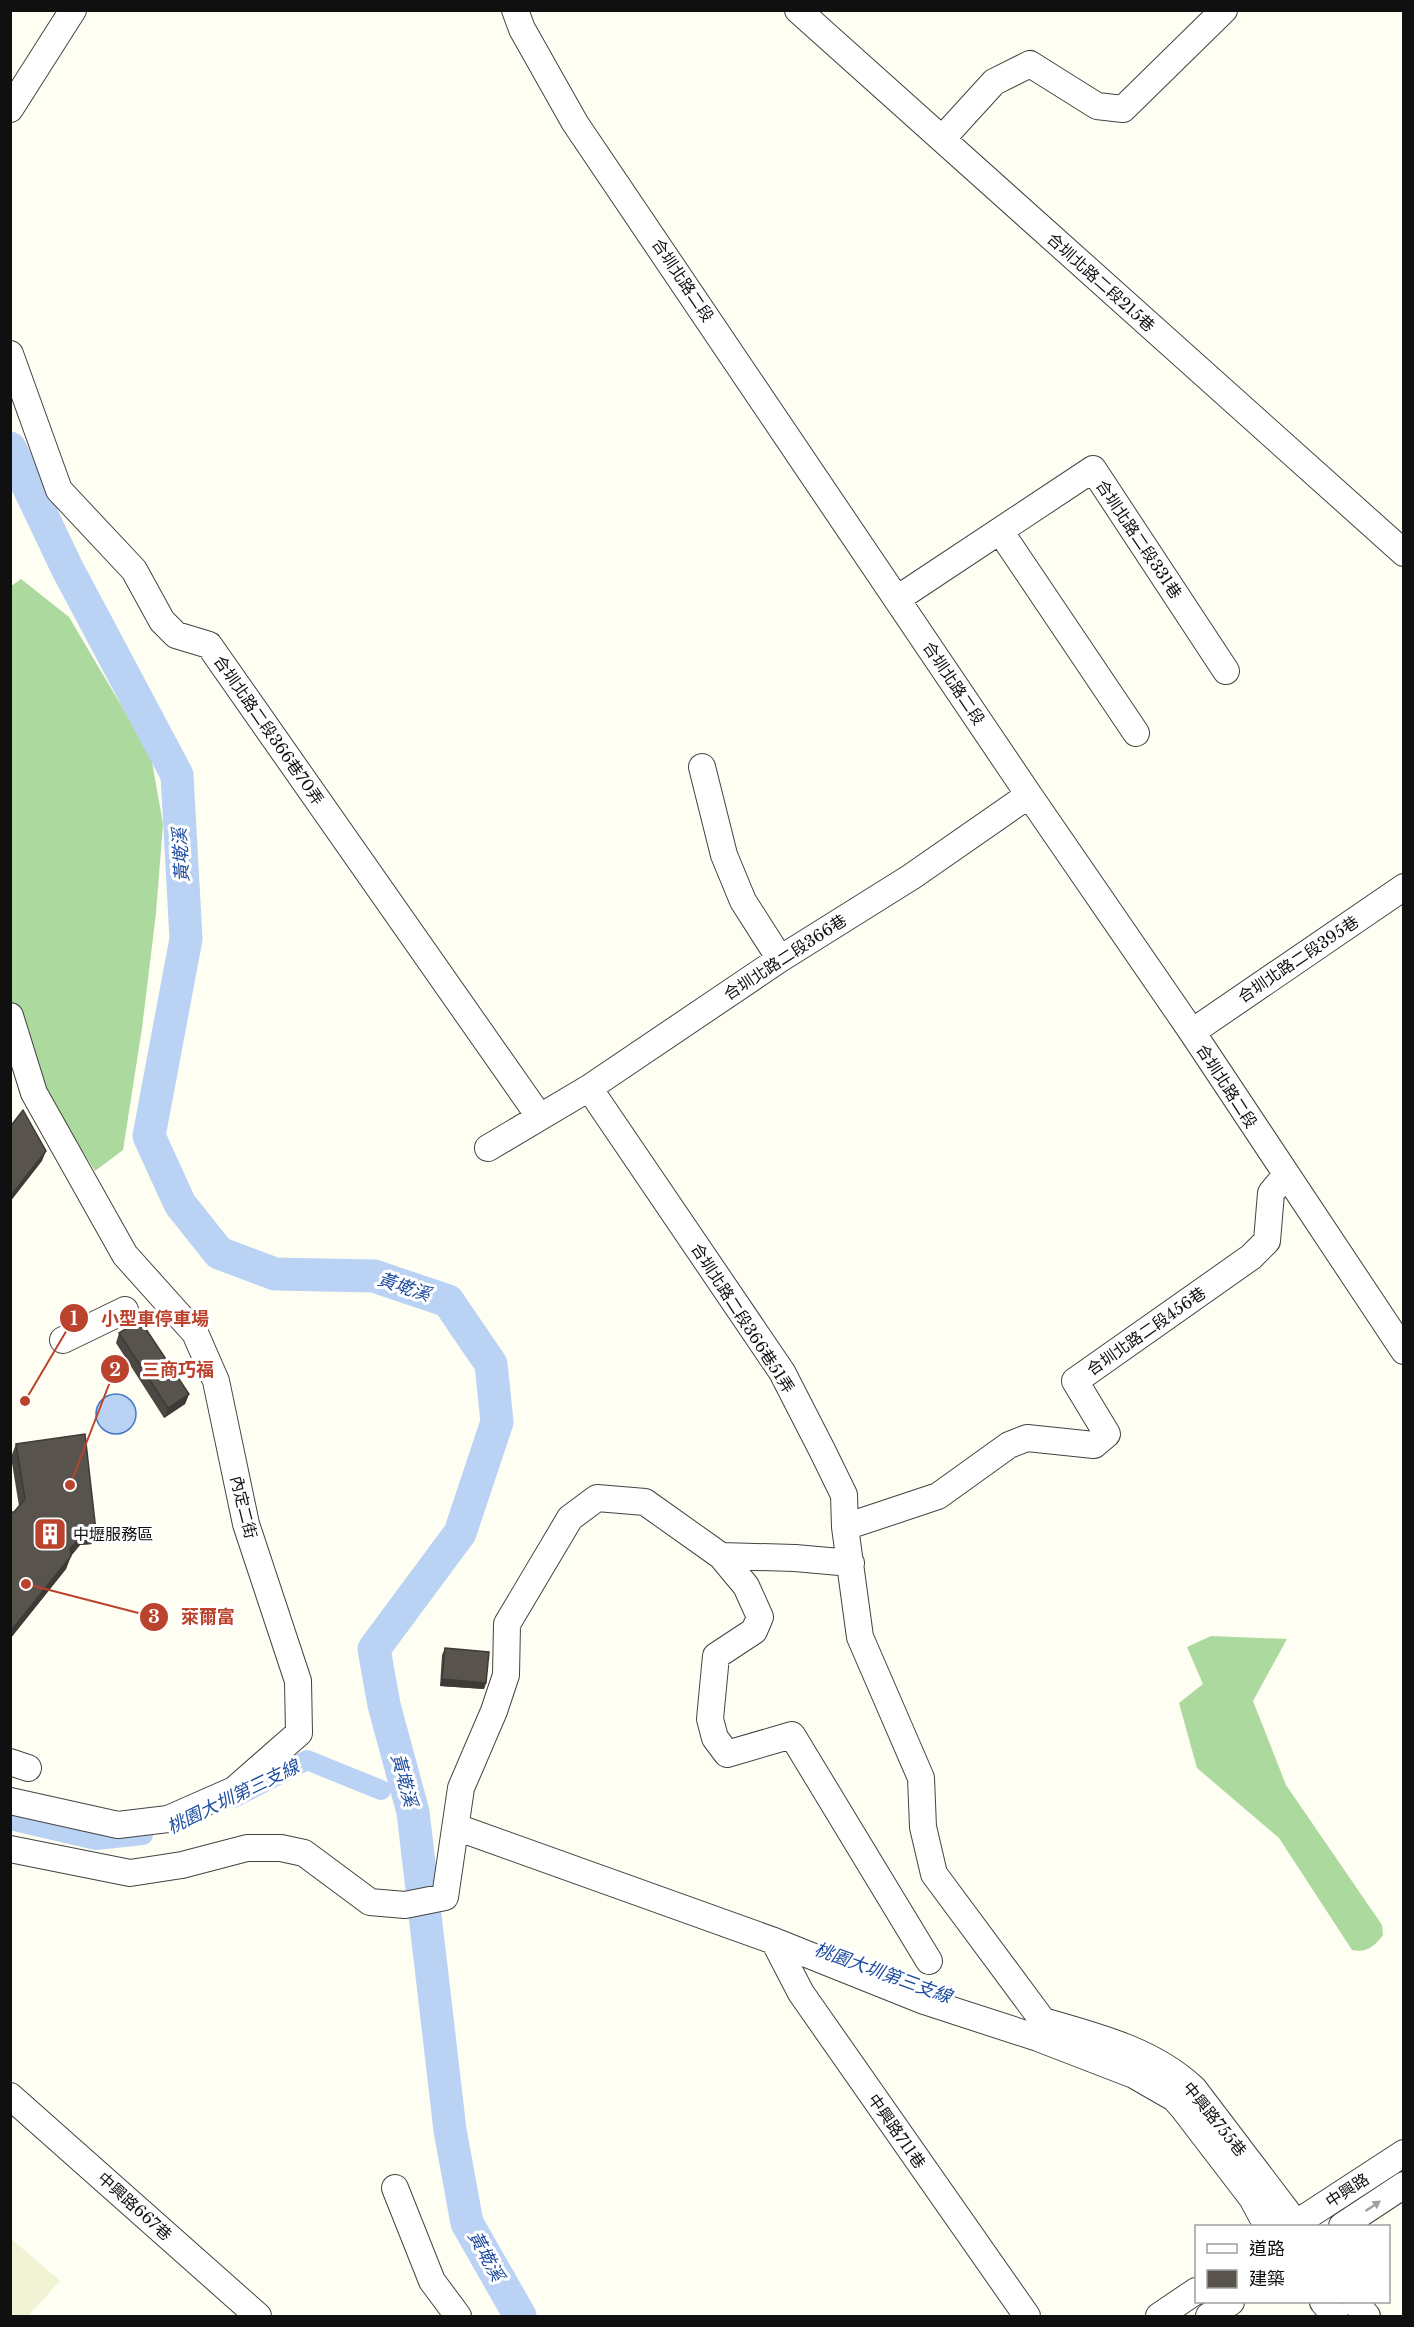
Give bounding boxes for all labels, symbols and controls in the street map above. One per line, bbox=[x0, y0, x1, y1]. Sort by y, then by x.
street label: 合圳北路二段215巷 bbox=[1043, 228, 1159, 336]
street label: 合圳北路二段 bbox=[648, 235, 718, 325]
street label: 合圳北路二段331巷 bbox=[1092, 476, 1186, 602]
street label: 合圳北路二段 bbox=[919, 638, 989, 728]
street label: 合圳北路二段366巷70弄 bbox=[210, 651, 328, 809]
water label: 黃墘溪 bbox=[168, 824, 193, 883]
street label: 合圳北路二段366巷 bbox=[720, 910, 850, 1004]
street label: 合圳北路二段395巷 bbox=[1234, 911, 1362, 1007]
street label: 合圳北路二段 bbox=[1192, 1040, 1262, 1132]
street label: 合圳北路二段366巷51弄 bbox=[687, 1239, 799, 1397]
water label: 黃墘溪 bbox=[375, 1268, 436, 1307]
street label: 合圳北路二段456巷 bbox=[1083, 1282, 1209, 1380]
callout: 小型車停車場 bbox=[59, 1300, 221, 1336]
text: 1 bbox=[70, 1308, 78, 1330]
text: 小型車停車場 bbox=[101, 1308, 209, 1330]
callout: 三商巧福 bbox=[100, 1351, 226, 1387]
text: 2 bbox=[109, 1359, 121, 1381]
text: 三商巧福 bbox=[142, 1359, 214, 1381]
street label: 內定二街 bbox=[227, 1474, 261, 1540]
building icon: 中壢服務區 bbox=[32, 1516, 68, 1552]
place label: 中壢服務區 bbox=[73, 1524, 153, 1544]
callout: 萊爾富 bbox=[139, 1599, 247, 1635]
text: 3 bbox=[148, 1606, 160, 1628]
text: 萊爾富 bbox=[181, 1606, 235, 1628]
water label: 黃墘溪 bbox=[386, 1751, 422, 1812]
water label: 桃園大圳第三支線 bbox=[163, 1755, 304, 1838]
water label: 桃園大圳第三支線 bbox=[812, 1938, 956, 2009]
street label: 中興路755巷 bbox=[1179, 2078, 1251, 2160]
street label: 中興路711巷 bbox=[864, 2090, 930, 2172]
street label: 中興路667巷 bbox=[94, 2168, 176, 2244]
street label: 中興路 bbox=[1321, 2169, 1373, 2211]
one-way arrow bbox=[1365, 2201, 1381, 2212]
legend bbox=[1195, 2225, 1390, 2303]
water label: 黃墘溪 bbox=[463, 2227, 510, 2288]
text: 道路 bbox=[1249, 2238, 1285, 2260]
text: 建築 bbox=[1249, 2268, 1285, 2290]

